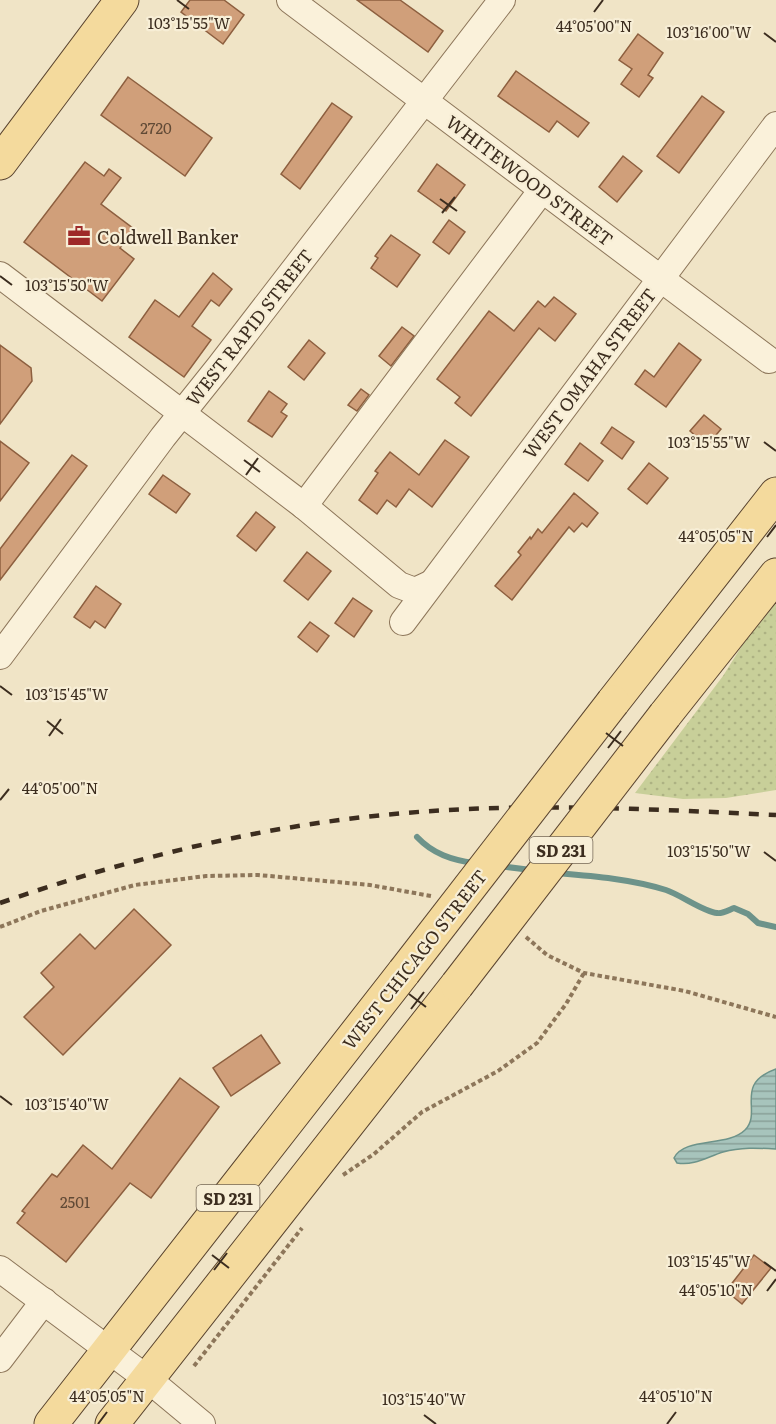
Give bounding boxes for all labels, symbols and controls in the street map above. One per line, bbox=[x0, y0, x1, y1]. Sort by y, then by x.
text: 103°15'55"W bbox=[148, 11, 231, 34]
text: 44°05'00"N bbox=[556, 14, 632, 37]
text: 103°16'00"W bbox=[667, 20, 752, 43]
street label: WHITEWOOD STREET bbox=[441, 108, 619, 252]
house number: 2720 bbox=[140, 116, 172, 139]
office icon: Coldwell Banker bbox=[66, 223, 92, 249]
place label: Coldwell Banker bbox=[97, 223, 239, 250]
street label: WEST RAPID STREET bbox=[179, 243, 319, 411]
text: 103°15'50"W bbox=[25, 273, 109, 296]
street label: WEST OMAHA STREET bbox=[516, 282, 662, 464]
text: 103°15'55"W bbox=[668, 430, 751, 453]
text: 44°05'05"N bbox=[678, 524, 754, 547]
text: 103°15'45"W bbox=[26, 682, 109, 705]
text: 44°05'00"N bbox=[22, 776, 98, 799]
road number: SD 231 bbox=[530, 837, 592, 863]
text: 103°15'50"W bbox=[667, 839, 751, 862]
street label: WEST CHICAGO STREET bbox=[335, 863, 493, 1055]
text: 103°15'40"W bbox=[25, 1092, 110, 1115]
road number: SD 231 bbox=[196, 1185, 260, 1211]
house number: 2501 bbox=[60, 1190, 90, 1213]
text: 103°15'45"W bbox=[668, 1249, 751, 1272]
text: 44°05'10"N bbox=[679, 1278, 753, 1301]
text: 44°05'05"N bbox=[69, 1384, 145, 1407]
text: 44°05'10"N bbox=[639, 1384, 713, 1407]
text: 103°15'40"W bbox=[382, 1387, 467, 1410]

